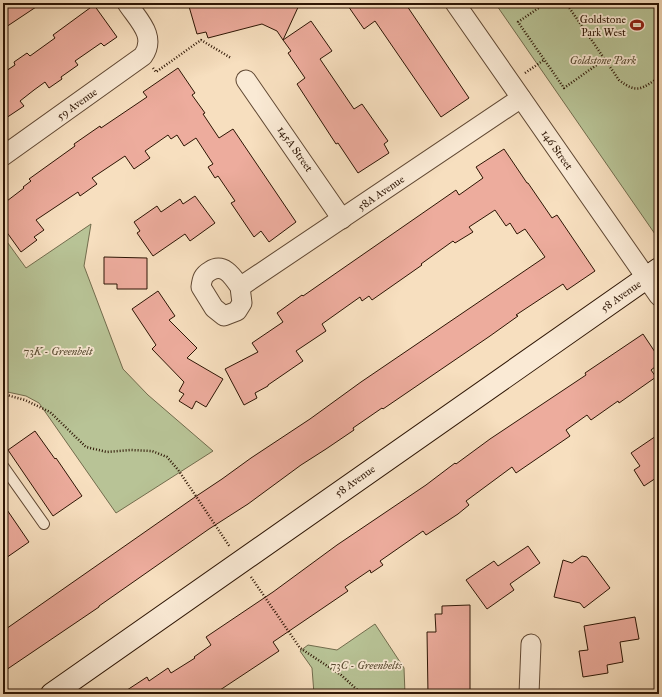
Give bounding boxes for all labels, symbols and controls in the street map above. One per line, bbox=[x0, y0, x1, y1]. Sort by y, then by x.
place label: Goldstone Park West bbox=[580, 13, 626, 39]
sports icon: Goldstone Park West bbox=[629, 17, 645, 33]
park label: Goldstone Park bbox=[570, 54, 636, 67]
street label: 59 Avenue bbox=[54, 85, 100, 123]
street label: 145A Street bbox=[275, 124, 315, 174]
street label: 146 Street bbox=[539, 128, 576, 173]
street label: 58A Avenue bbox=[355, 172, 407, 213]
street label: 58 Avenue bbox=[598, 277, 644, 315]
park label: 73K - Greenbelt bbox=[24, 345, 93, 358]
street label: 58 Avenue bbox=[332, 462, 378, 500]
park label: 73C - Greenbelts bbox=[330, 659, 402, 672]

